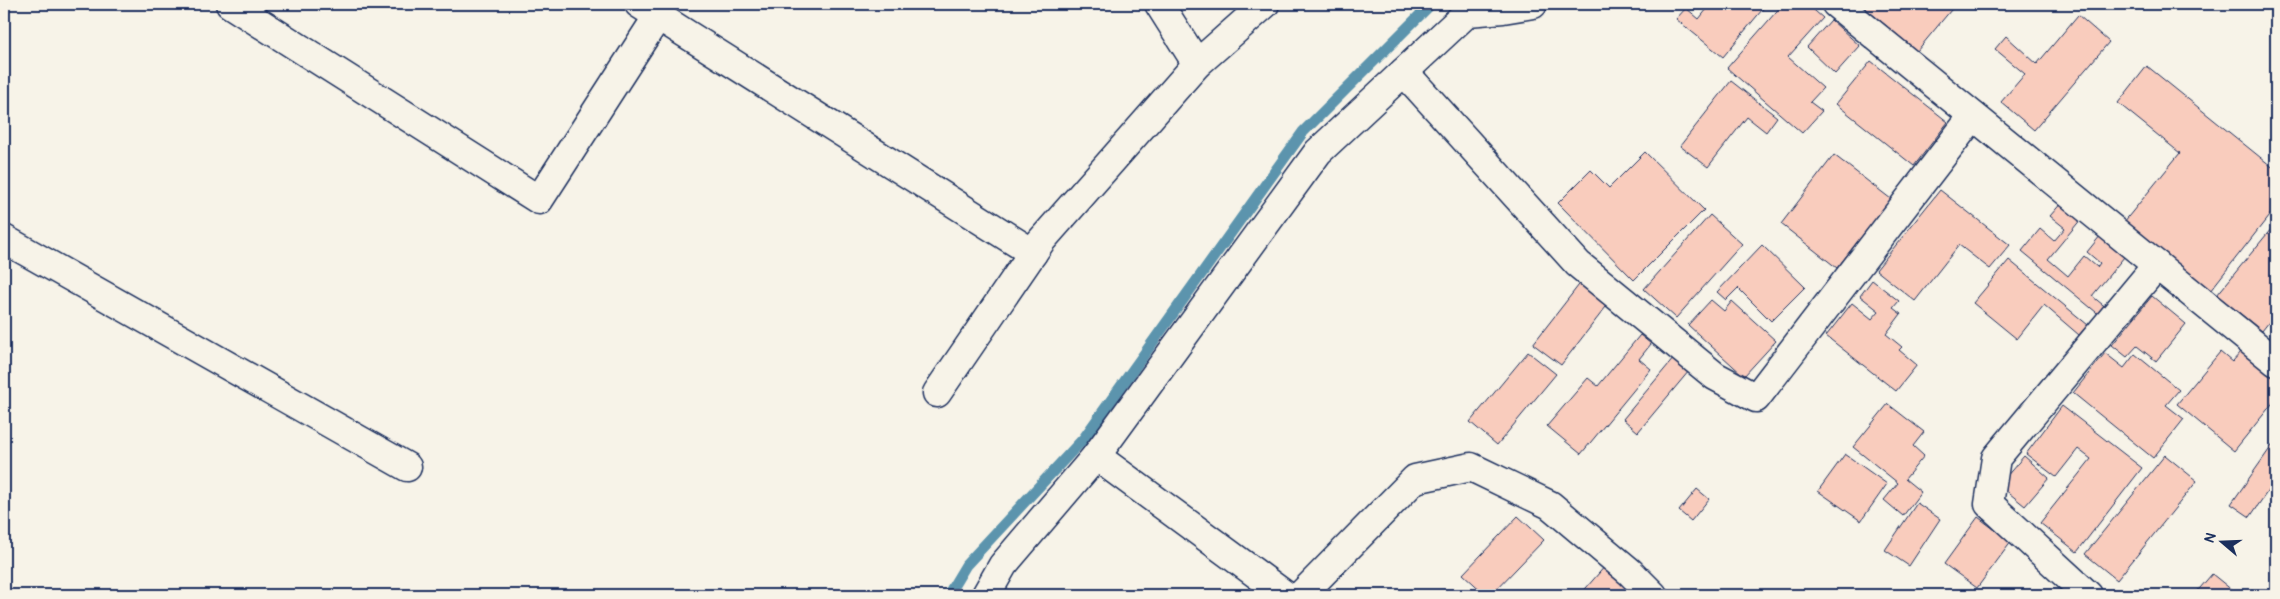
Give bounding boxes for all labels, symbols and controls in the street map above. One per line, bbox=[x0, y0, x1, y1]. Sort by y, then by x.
north arrow bbox=[2198, 516, 2248, 566]
text: N bbox=[2201, 531, 2220, 545]

